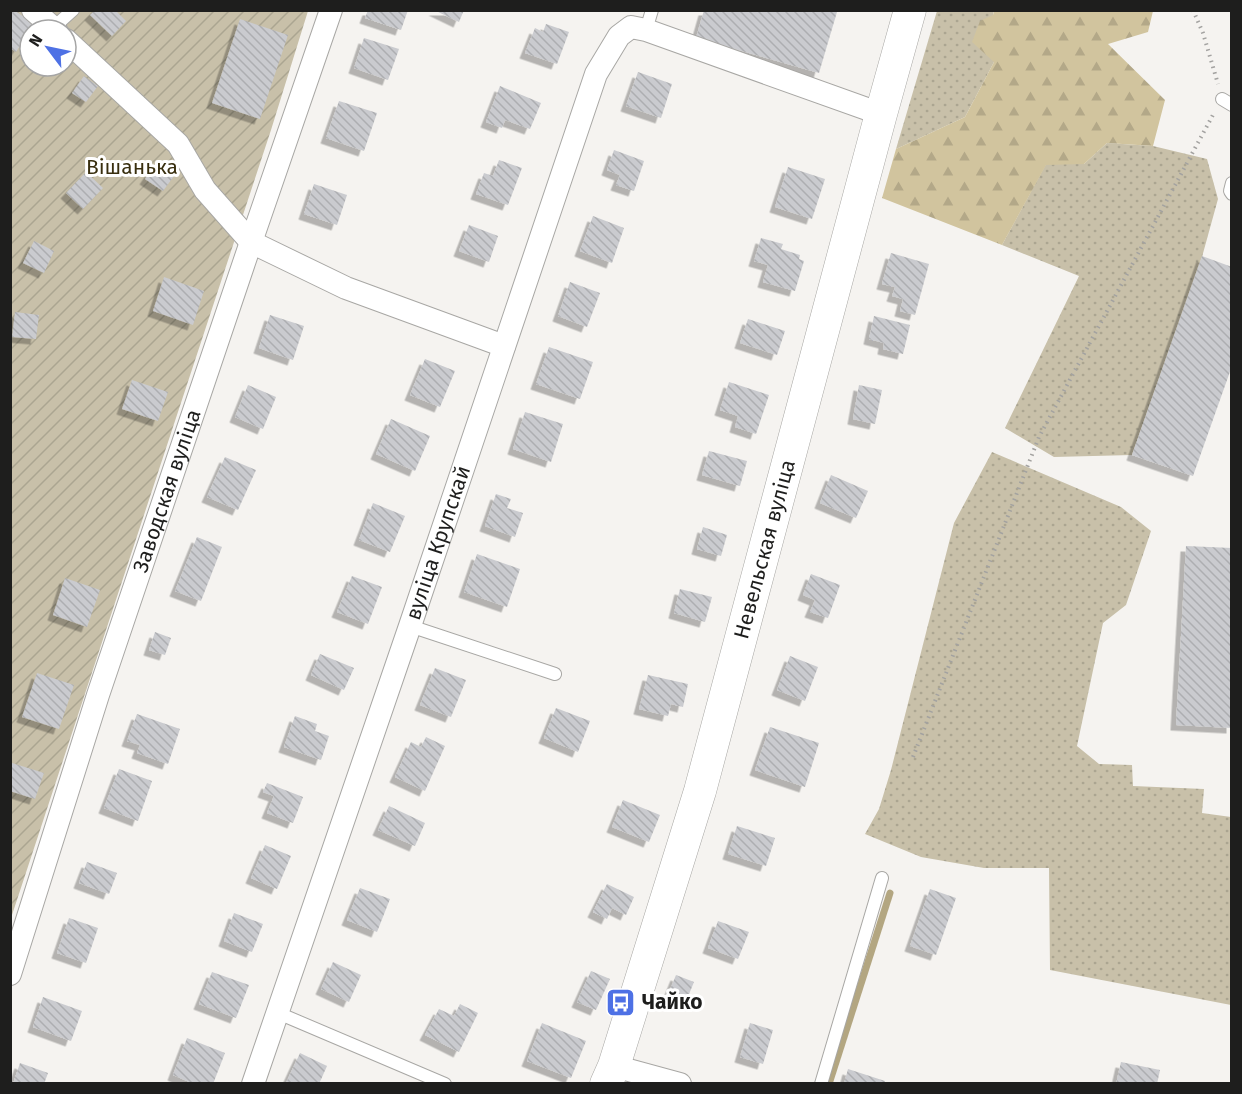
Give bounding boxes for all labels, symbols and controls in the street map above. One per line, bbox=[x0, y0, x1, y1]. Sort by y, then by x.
north arrow bbox=[18, 18, 78, 78]
text: N bbox=[25, 31, 47, 50]
park label: Вішанька bbox=[86, 154, 178, 180]
street label: Заводская вуліца bbox=[127, 406, 207, 576]
street label: Невельская вуліца bbox=[728, 457, 801, 642]
street label: вуліца Крупскай bbox=[400, 462, 476, 623]
bus stop icon: Чайко bbox=[605, 986, 637, 1018]
place label: Чайко bbox=[642, 989, 702, 1015]

